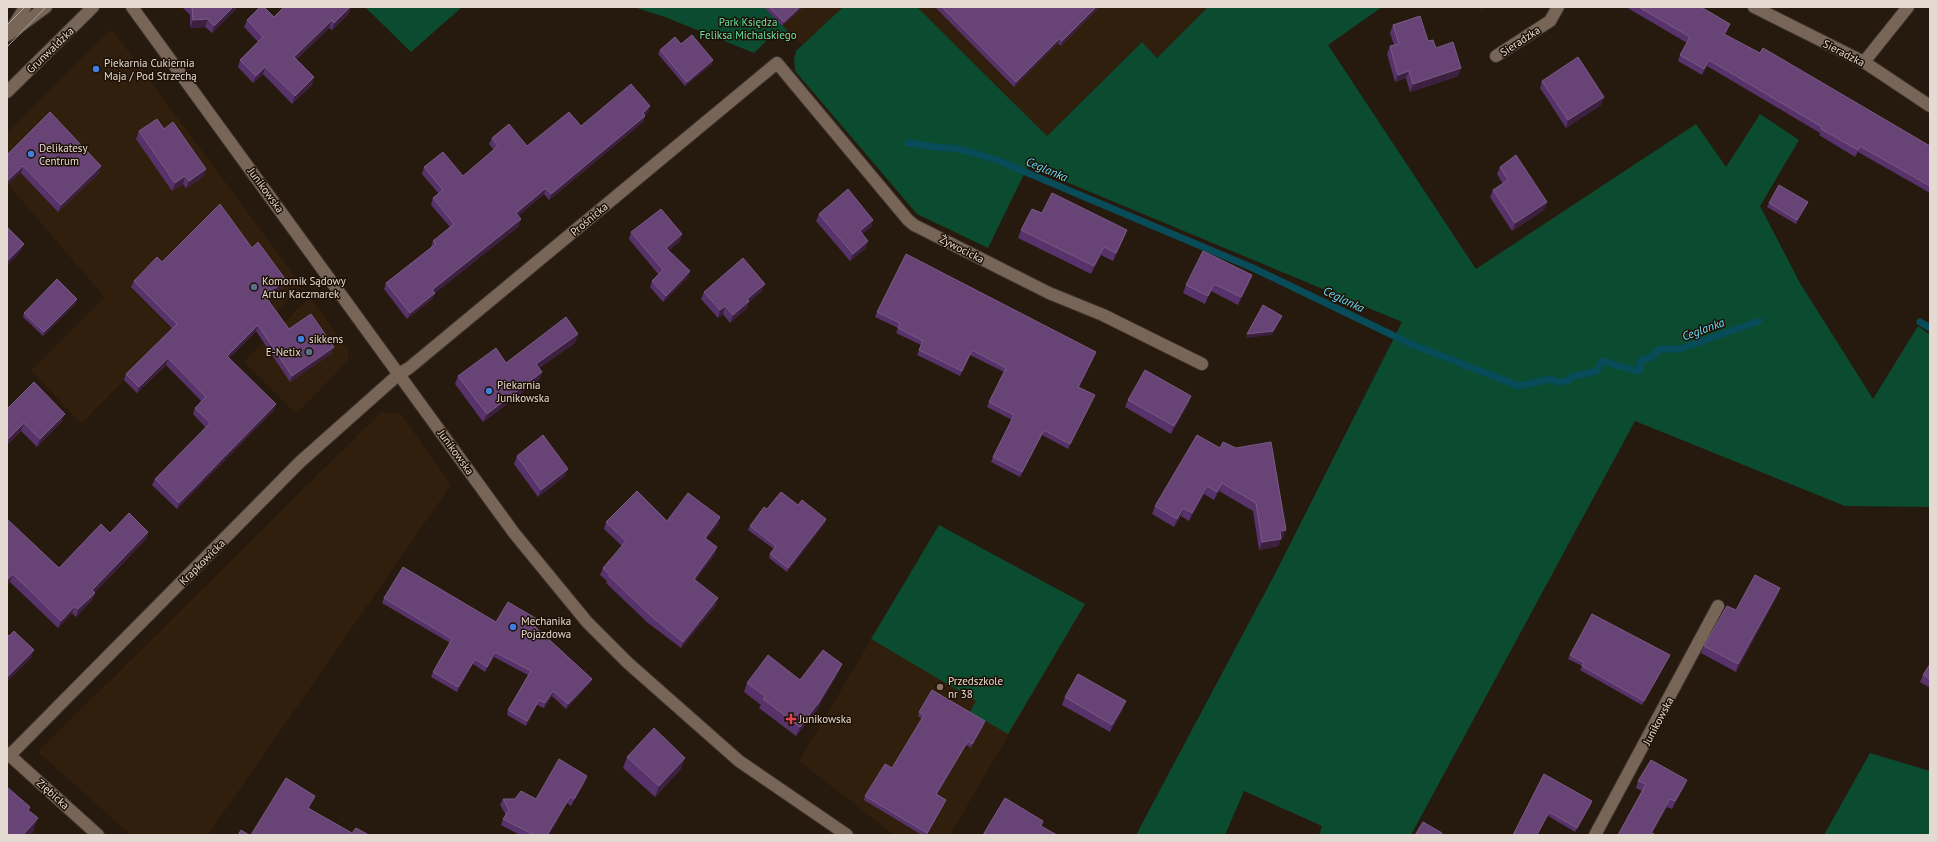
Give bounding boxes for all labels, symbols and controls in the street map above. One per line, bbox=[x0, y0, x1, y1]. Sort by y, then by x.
park label: Park Księdza Feliksa Michalskiego bbox=[699, 15, 797, 42]
street label: Sieradzka bbox=[1497, 23, 1543, 59]
street label: Grunwaldzka bbox=[23, 24, 77, 76]
street label: Sieradzka bbox=[1821, 37, 1867, 69]
place label: Piekarnia Cukiernia Maja / Pod Strzechą bbox=[104, 56, 197, 83]
marker: Piekarnia Cukiernia Maja / Pod Strzechą bbox=[91, 64, 101, 74]
place label: Delikatesy Centrum bbox=[39, 141, 88, 168]
marker: Delikatesy Centrum bbox=[26, 149, 36, 159]
water label: Ceglanka bbox=[1024, 154, 1070, 185]
street label: Junikowska bbox=[244, 164, 287, 215]
street label: Prośnicka bbox=[567, 199, 611, 239]
street label: Żywocicka bbox=[937, 232, 987, 266]
place label: Komornik Sądowy Artur Kaczmarek bbox=[262, 274, 347, 301]
marker: Komornik Sądowy Artur Kaczmarek bbox=[249, 282, 259, 292]
water label: Ceglanka bbox=[1321, 283, 1367, 315]
water label: Ceglanka bbox=[1680, 314, 1726, 344]
place label: sikkens bbox=[309, 332, 344, 346]
marker: sikkens bbox=[296, 334, 306, 344]
place label: E-Netix bbox=[266, 345, 301, 359]
marker: E-Netix bbox=[304, 347, 314, 357]
place label: Piekarnia Junikowska bbox=[496, 378, 549, 405]
marker: Piekarnia Junikowska bbox=[484, 386, 494, 396]
street label: Junikowska bbox=[434, 426, 477, 477]
street label: Krapkowicka bbox=[176, 536, 228, 588]
place label: Mechanika Pojazdowa bbox=[521, 614, 571, 641]
marker: Mechanika Pojazdowa bbox=[508, 622, 518, 632]
place label: Przedszkole nr 38 bbox=[948, 674, 1004, 701]
marker: Przedszkole nr 38 bbox=[935, 682, 945, 692]
street label: Junikowska bbox=[1639, 695, 1676, 748]
place label: Junikowska bbox=[798, 712, 851, 726]
marker: Junikowska bbox=[786, 714, 796, 724]
street label: Ziębicka bbox=[34, 776, 72, 812]

